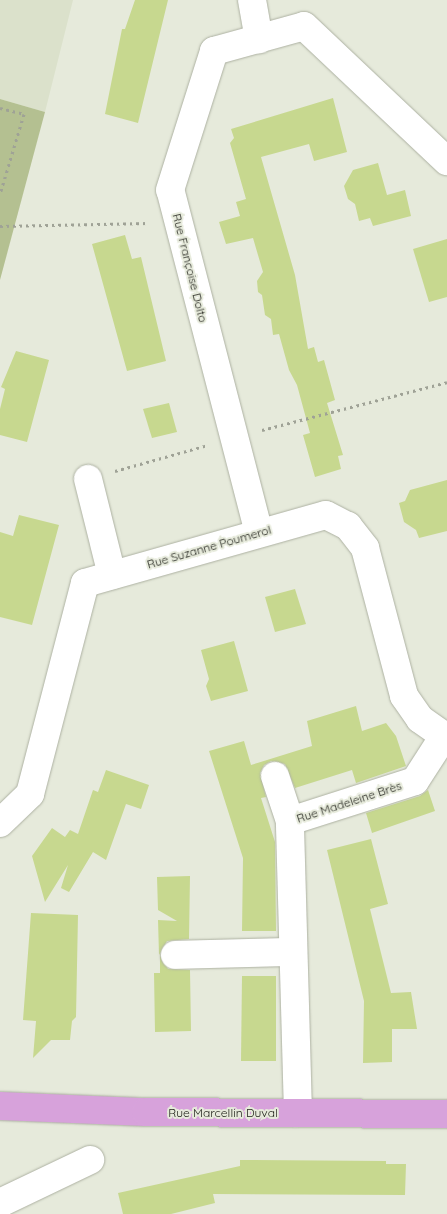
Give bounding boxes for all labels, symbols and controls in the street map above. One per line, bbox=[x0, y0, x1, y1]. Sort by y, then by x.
street label: Rue Françoise Dolto bbox=[169, 212, 211, 324]
street label: Rue Suzanne Poumerol bbox=[145, 522, 273, 572]
street label: Rue Madeleine Brès bbox=[295, 778, 403, 826]
street label: Rue Marcellin Duval bbox=[168, 1106, 278, 1120]

